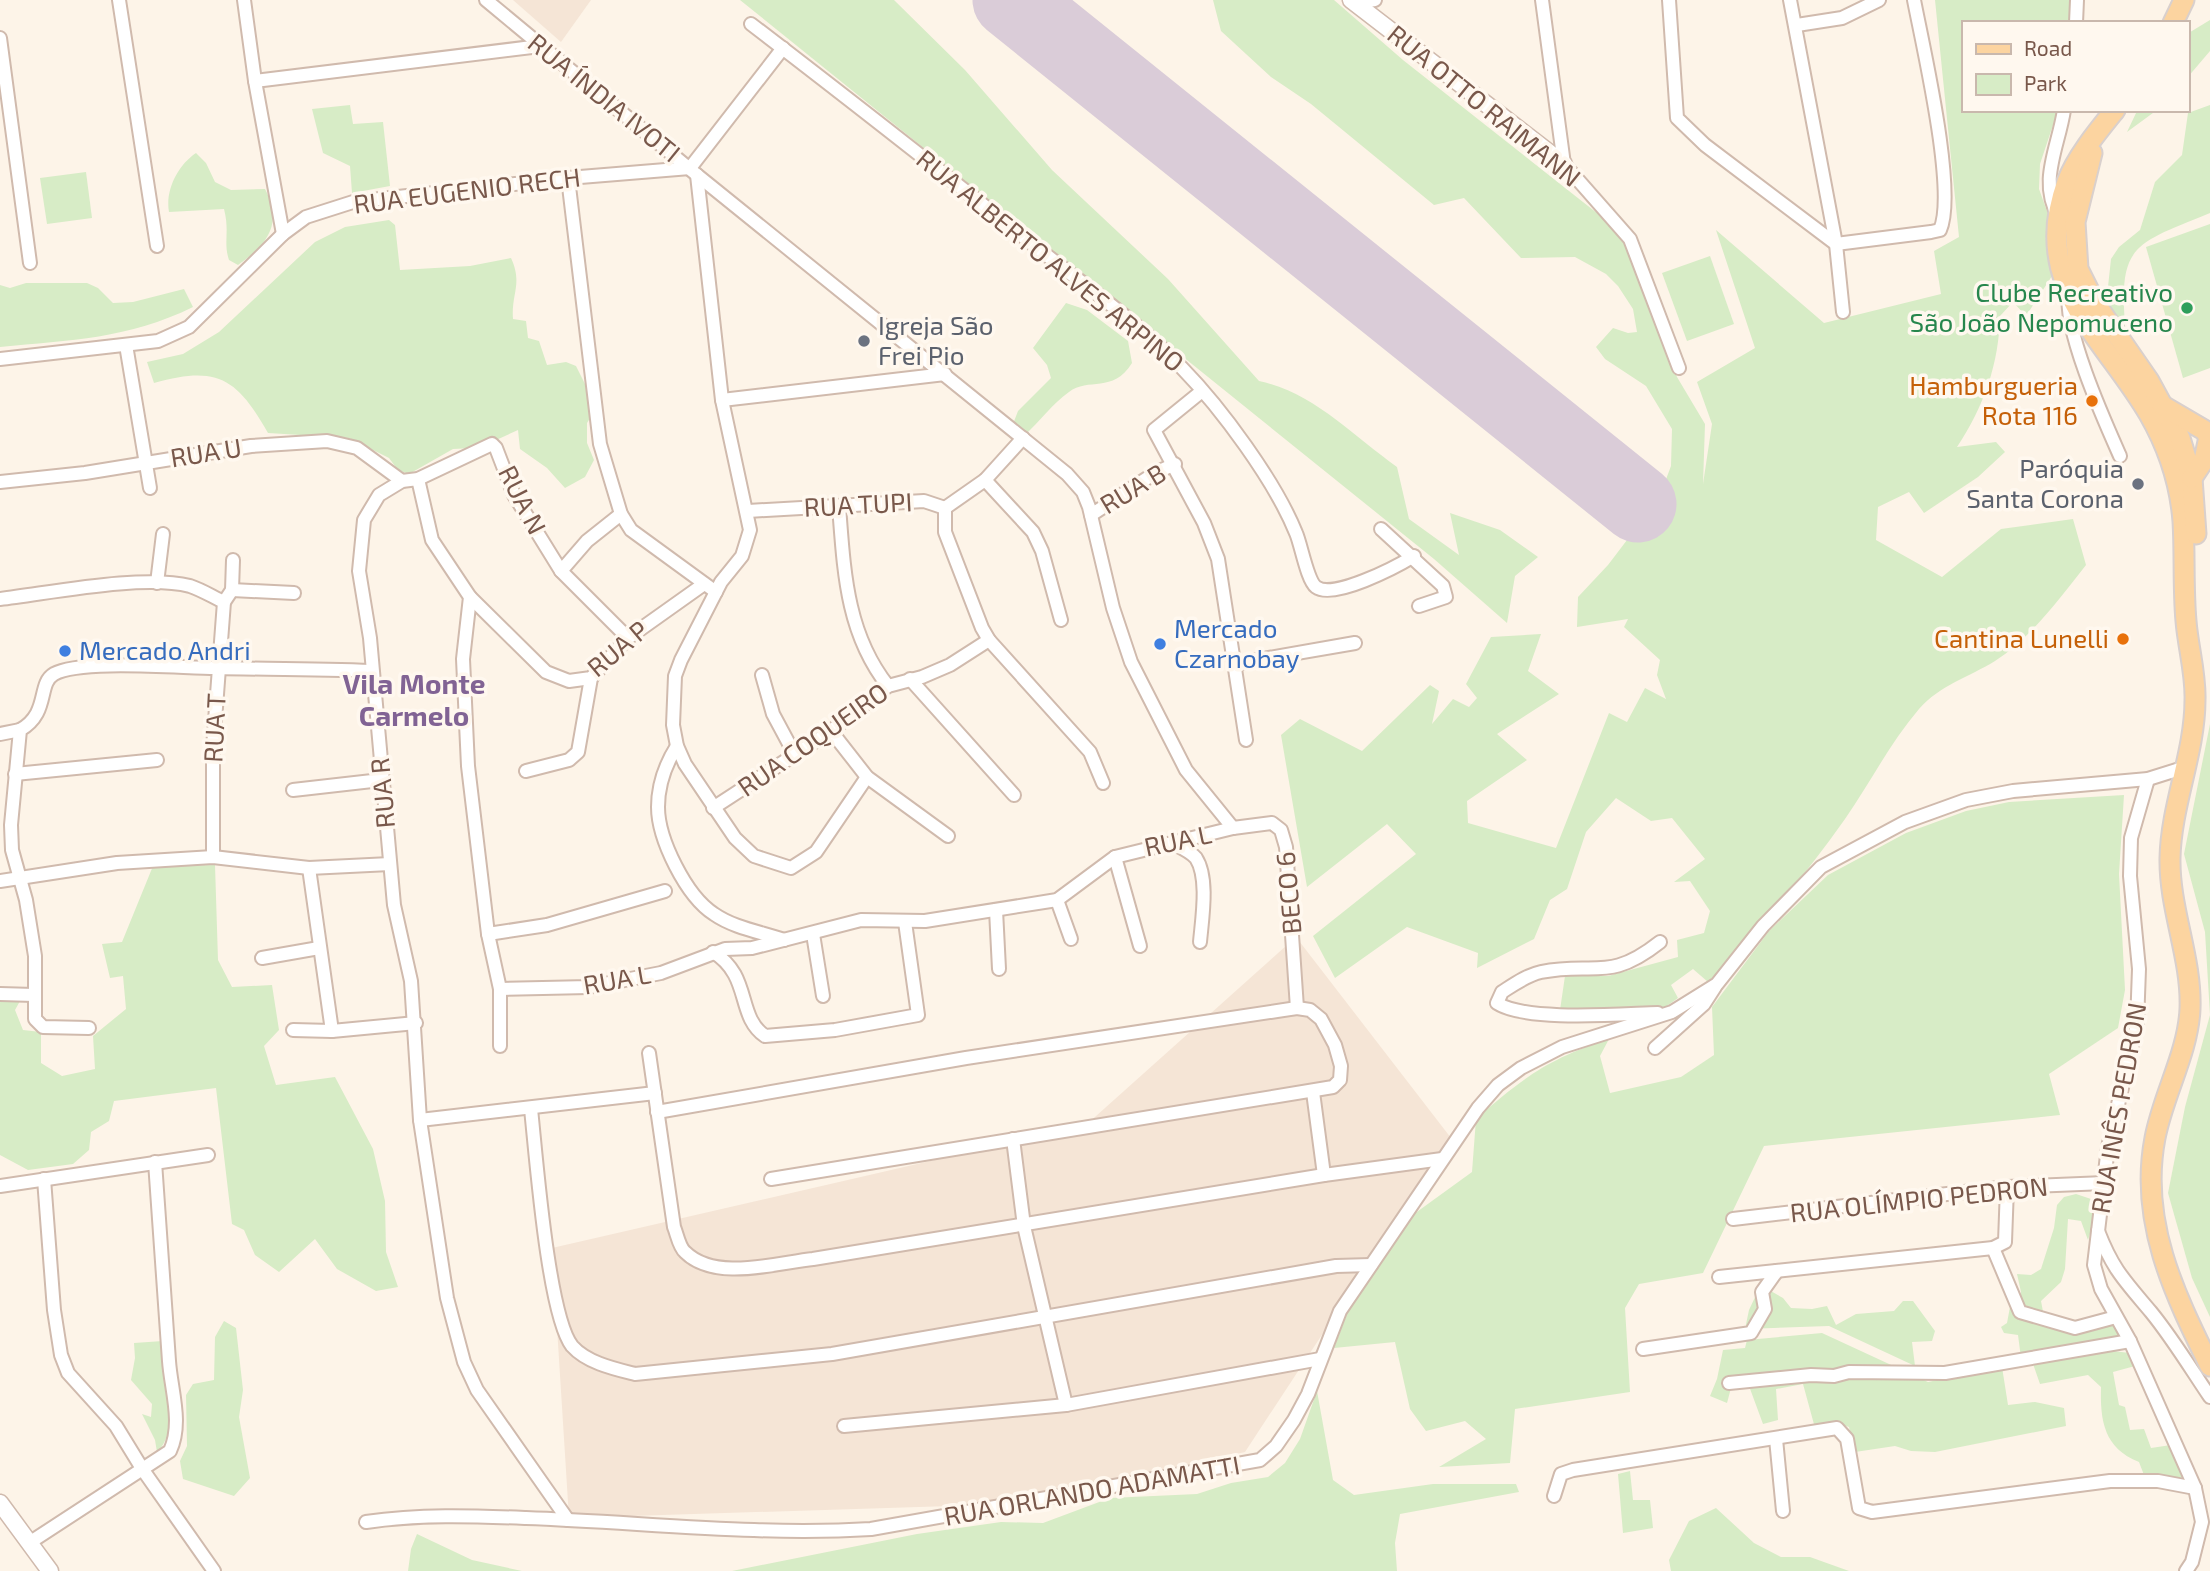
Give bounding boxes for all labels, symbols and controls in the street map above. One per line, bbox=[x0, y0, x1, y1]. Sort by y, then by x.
street label: RUA OTTO RAIMANN bbox=[1382, 17, 1588, 192]
legend bbox=[1962, 21, 2189, 112]
street label: RUA ÍNDIA IVOTI bbox=[523, 26, 687, 168]
text: Road bbox=[2024, 35, 2072, 60]
text: Park bbox=[2024, 70, 2067, 95]
street label: RUA ALBERTO ALVES ARPINO bbox=[911, 142, 1191, 377]
street label: RUA EUGENIO RECH bbox=[352, 160, 582, 219]
place label: Clube Recreativo São João Nepomuceno bbox=[1910, 276, 2173, 337]
marker: Clube Recreativo São João Nepomuceno bbox=[2179, 300, 2195, 316]
place label: Igreja São Frei Pio bbox=[878, 309, 994, 370]
marker: Igreja São Frei Pio bbox=[856, 333, 872, 349]
place label: Hamburgueria Rota 116 bbox=[1909, 369, 2078, 430]
marker: Hamburgueria Rota 116 bbox=[2084, 393, 2100, 409]
street label: RUA U bbox=[168, 431, 244, 472]
place label: Paróquia Santa Corona bbox=[1966, 452, 2124, 513]
street label: RUA B bbox=[1094, 456, 1171, 519]
street label: RUA N bbox=[493, 460, 554, 539]
marker: Paróquia Santa Corona bbox=[2130, 476, 2146, 492]
street label: RUA TUPI bbox=[803, 485, 913, 522]
place label: Mercado Czarnobay bbox=[1174, 612, 1300, 673]
street label: RUA P bbox=[580, 613, 654, 682]
place label: Cantina Lunelli bbox=[1934, 622, 2109, 653]
marker: Cantina Lunelli bbox=[2115, 631, 2131, 647]
place label: Mercado Andri bbox=[79, 634, 251, 665]
marker: Mercado Czarnobay bbox=[1152, 636, 1168, 652]
marker: Mercado Andri bbox=[57, 643, 73, 659]
district label: Vila Monte Carmelo bbox=[342, 666, 486, 732]
street label: RUA COQUEIRO bbox=[731, 676, 893, 802]
street label: RUA T bbox=[196, 693, 231, 763]
street label: RUA R bbox=[363, 757, 400, 830]
street label: RUA L bbox=[1141, 817, 1214, 862]
street label: BECO 6 bbox=[1268, 850, 1307, 936]
street label: RUA L bbox=[581, 957, 653, 1000]
street label: RUA INÊS PEDRON bbox=[2084, 1000, 2151, 1216]
street label: RUA OLÍMPIO PEDRON bbox=[1788, 1170, 2049, 1227]
street label: RUA ORLANDO ADAMATTI bbox=[941, 1448, 1242, 1531]

